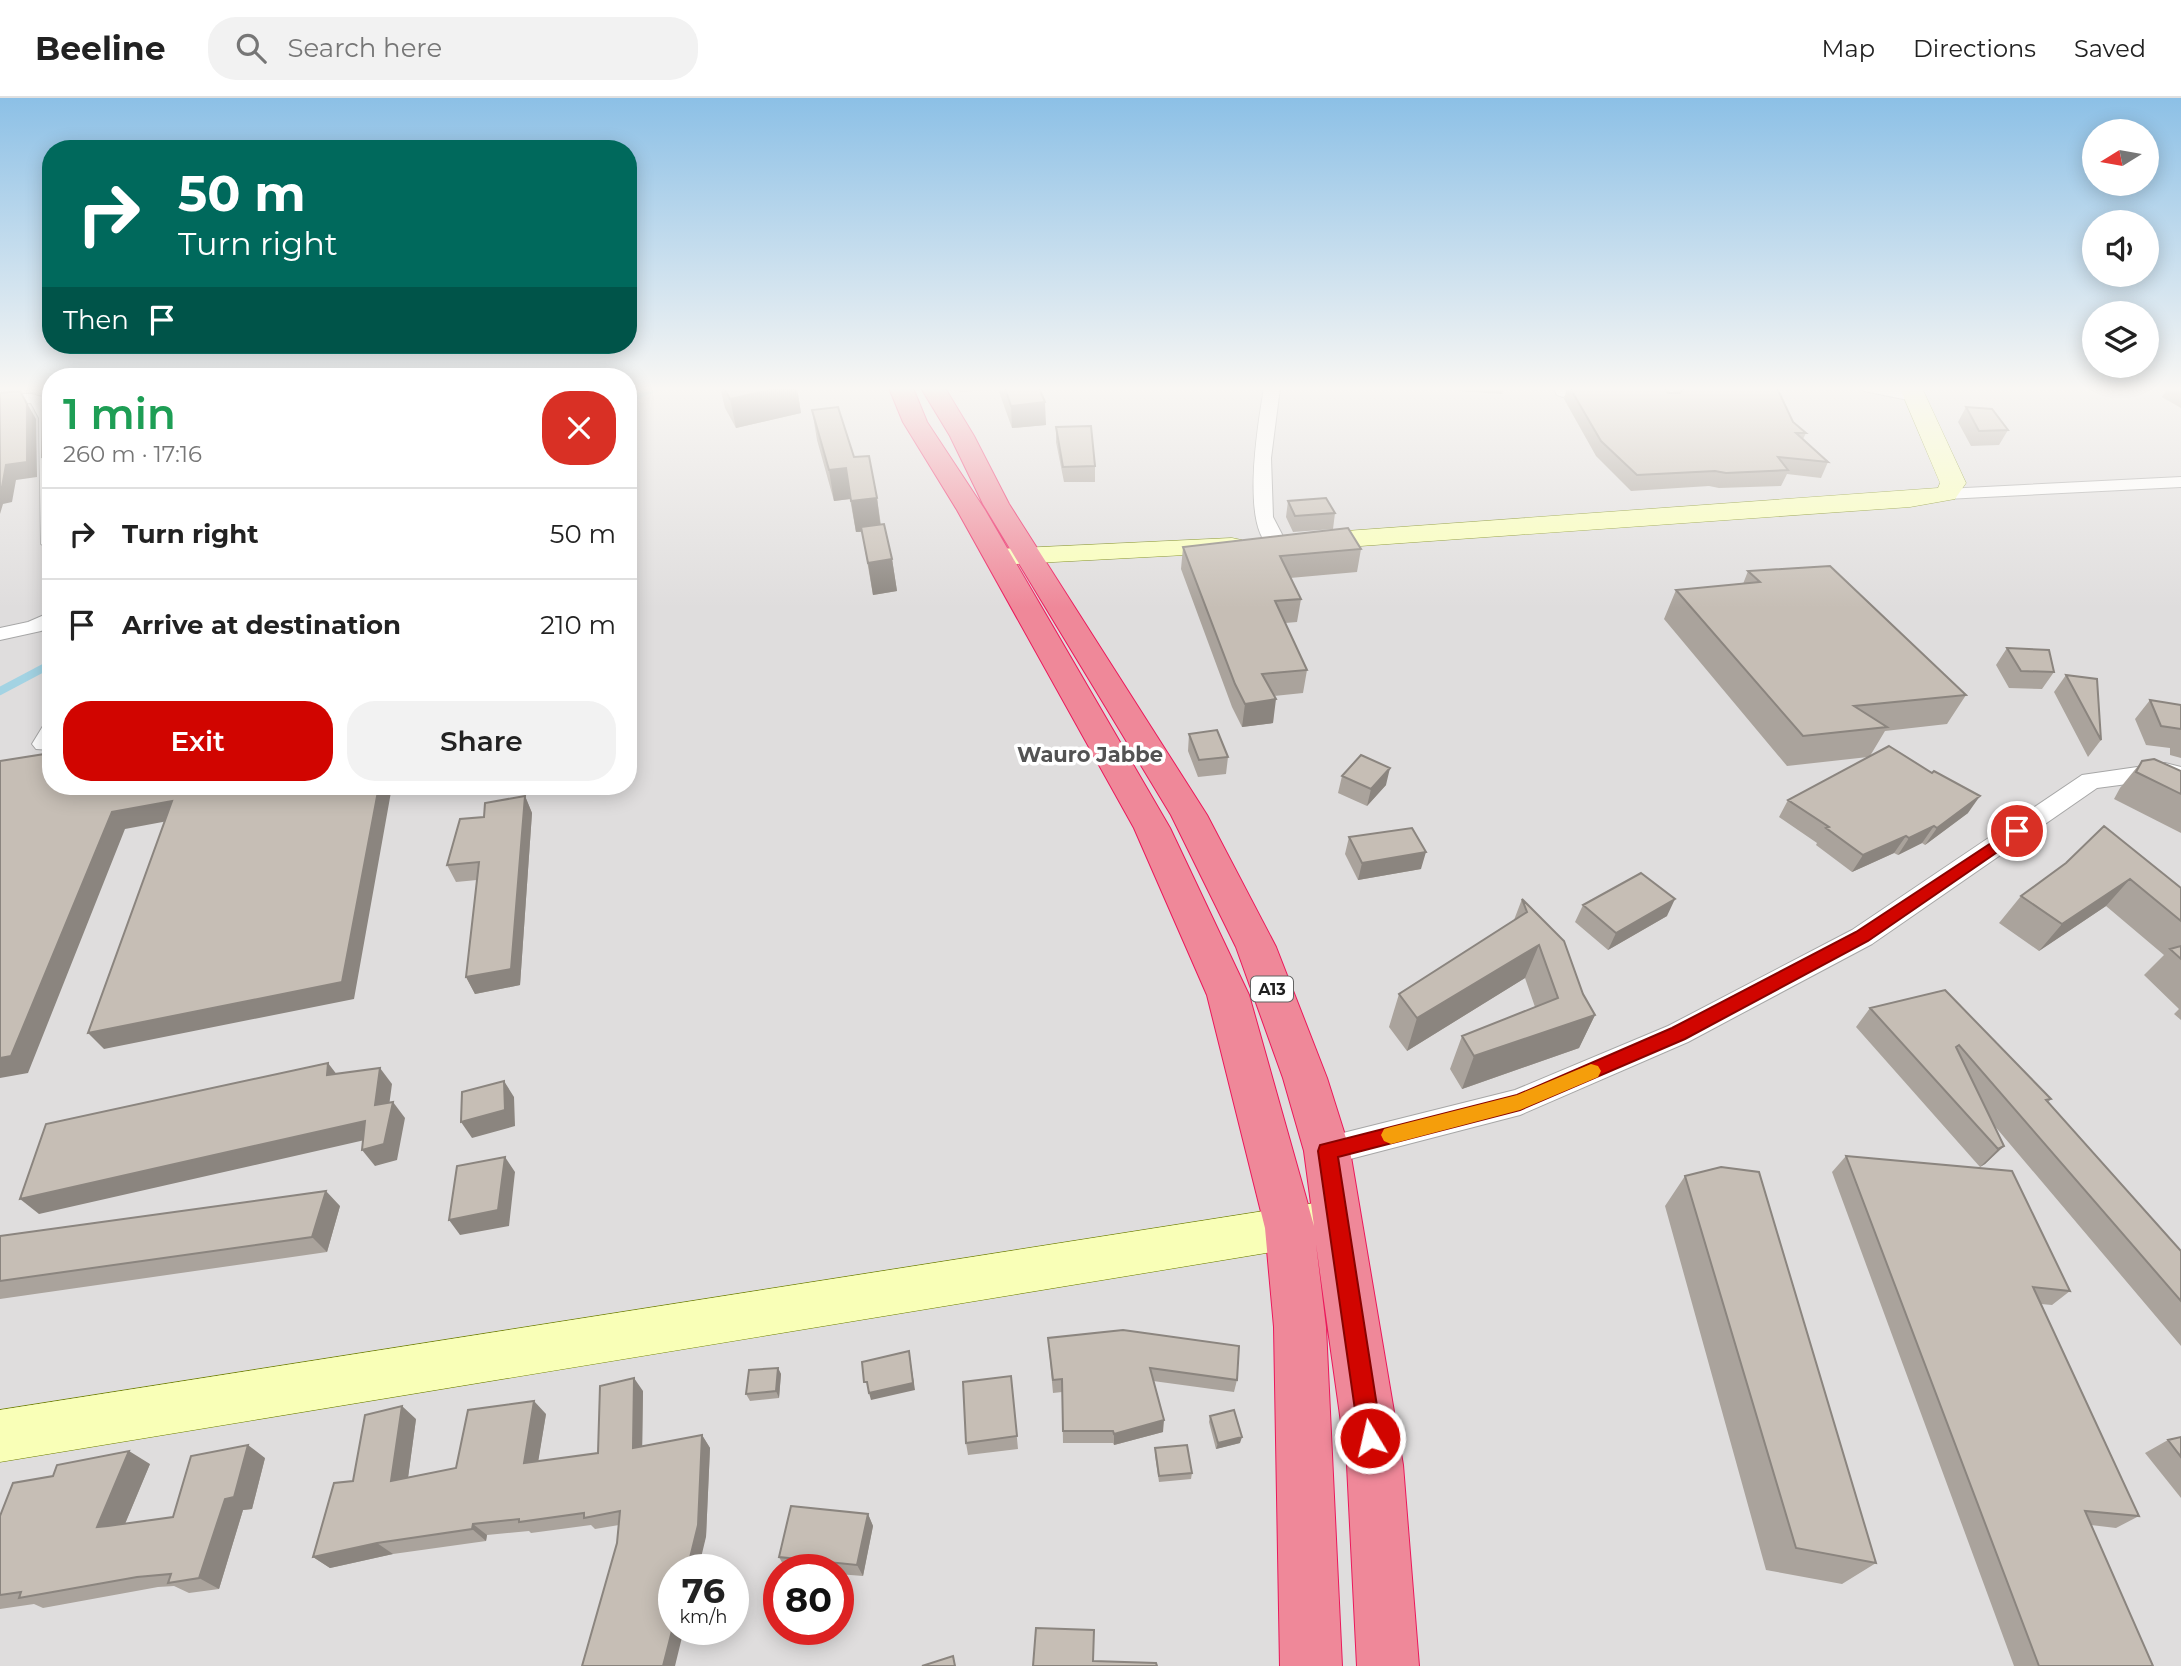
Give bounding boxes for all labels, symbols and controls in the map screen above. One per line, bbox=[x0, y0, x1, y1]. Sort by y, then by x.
search box bbox=[208, 17, 698, 80]
text: Beeline bbox=[35, 28, 166, 68]
icon: search bbox=[232, 29, 270, 67]
text: Search here bbox=[288, 32, 442, 64]
text: Map bbox=[1822, 34, 1875, 63]
text: Directions bbox=[1913, 34, 2036, 63]
text: Saved bbox=[2074, 34, 2146, 63]
north arrow bbox=[2082, 119, 2160, 196]
map controls bbox=[2082, 119, 2159, 378]
text: 50 m bbox=[178, 164, 306, 223]
icon: right bbox=[63, 168, 154, 259]
button: sound bbox=[2082, 210, 2159, 287]
text: Turn right bbox=[178, 224, 338, 263]
icon: arrive bbox=[143, 301, 181, 339]
button: layers bbox=[2082, 301, 2159, 378]
text: Then bbox=[63, 304, 129, 336]
text: 1 min bbox=[63, 388, 176, 440]
button: close bbox=[542, 391, 616, 465]
text: 260 m · 17:16 bbox=[63, 440, 202, 468]
icon: right bbox=[63, 515, 101, 553]
text: Turn right bbox=[122, 518, 258, 550]
text: 50 m bbox=[550, 518, 616, 550]
icon: arrive bbox=[63, 606, 101, 644]
text: Arrive at destination bbox=[122, 609, 401, 641]
text: 210 m bbox=[540, 609, 616, 641]
button: Exit bbox=[63, 701, 333, 781]
button: Share bbox=[347, 701, 616, 781]
district label: Wauro Jabbe bbox=[1017, 742, 1163, 767]
pin bbox=[1987, 801, 2047, 861]
icon: arrive bbox=[1998, 812, 2036, 850]
road number: A13 bbox=[1251, 976, 1293, 1002]
position arrow bbox=[1333, 1401, 1407, 1475]
speed limit sign: 80 bbox=[763, 1554, 854, 1645]
text: 76 bbox=[682, 1569, 725, 1612]
text: km/h bbox=[679, 1606, 728, 1628]

